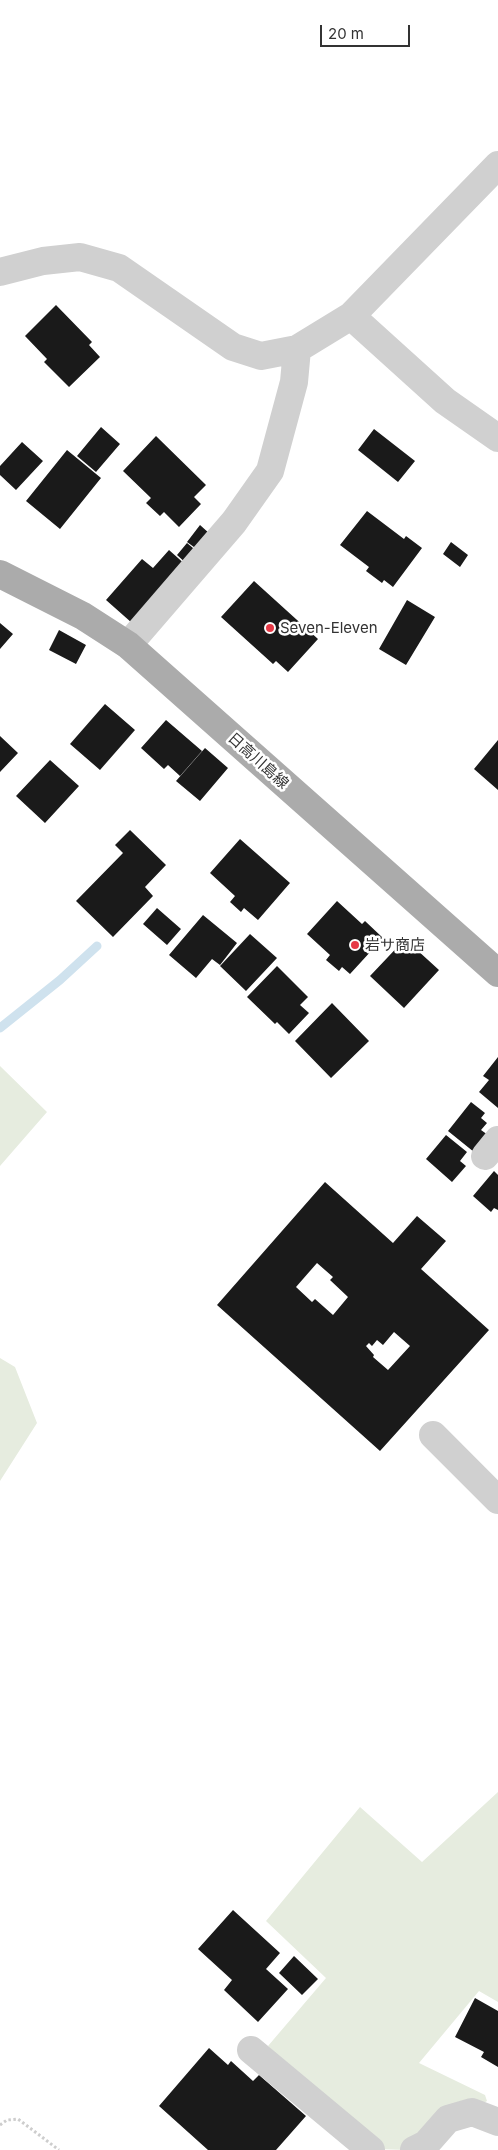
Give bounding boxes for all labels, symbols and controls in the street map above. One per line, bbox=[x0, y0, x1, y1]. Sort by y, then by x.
scale bar bbox=[323, 15, 413, 47]
text: 20 m bbox=[328, 24, 364, 43]
place label: Seven-Eleven bbox=[280, 619, 378, 637]
marker: Seven-Eleven bbox=[264, 622, 276, 634]
street label: 日高川島線 bbox=[224, 729, 292, 793]
place label: 岩サ商店 bbox=[365, 936, 425, 954]
marker: 岩サ商店 bbox=[349, 939, 361, 951]

